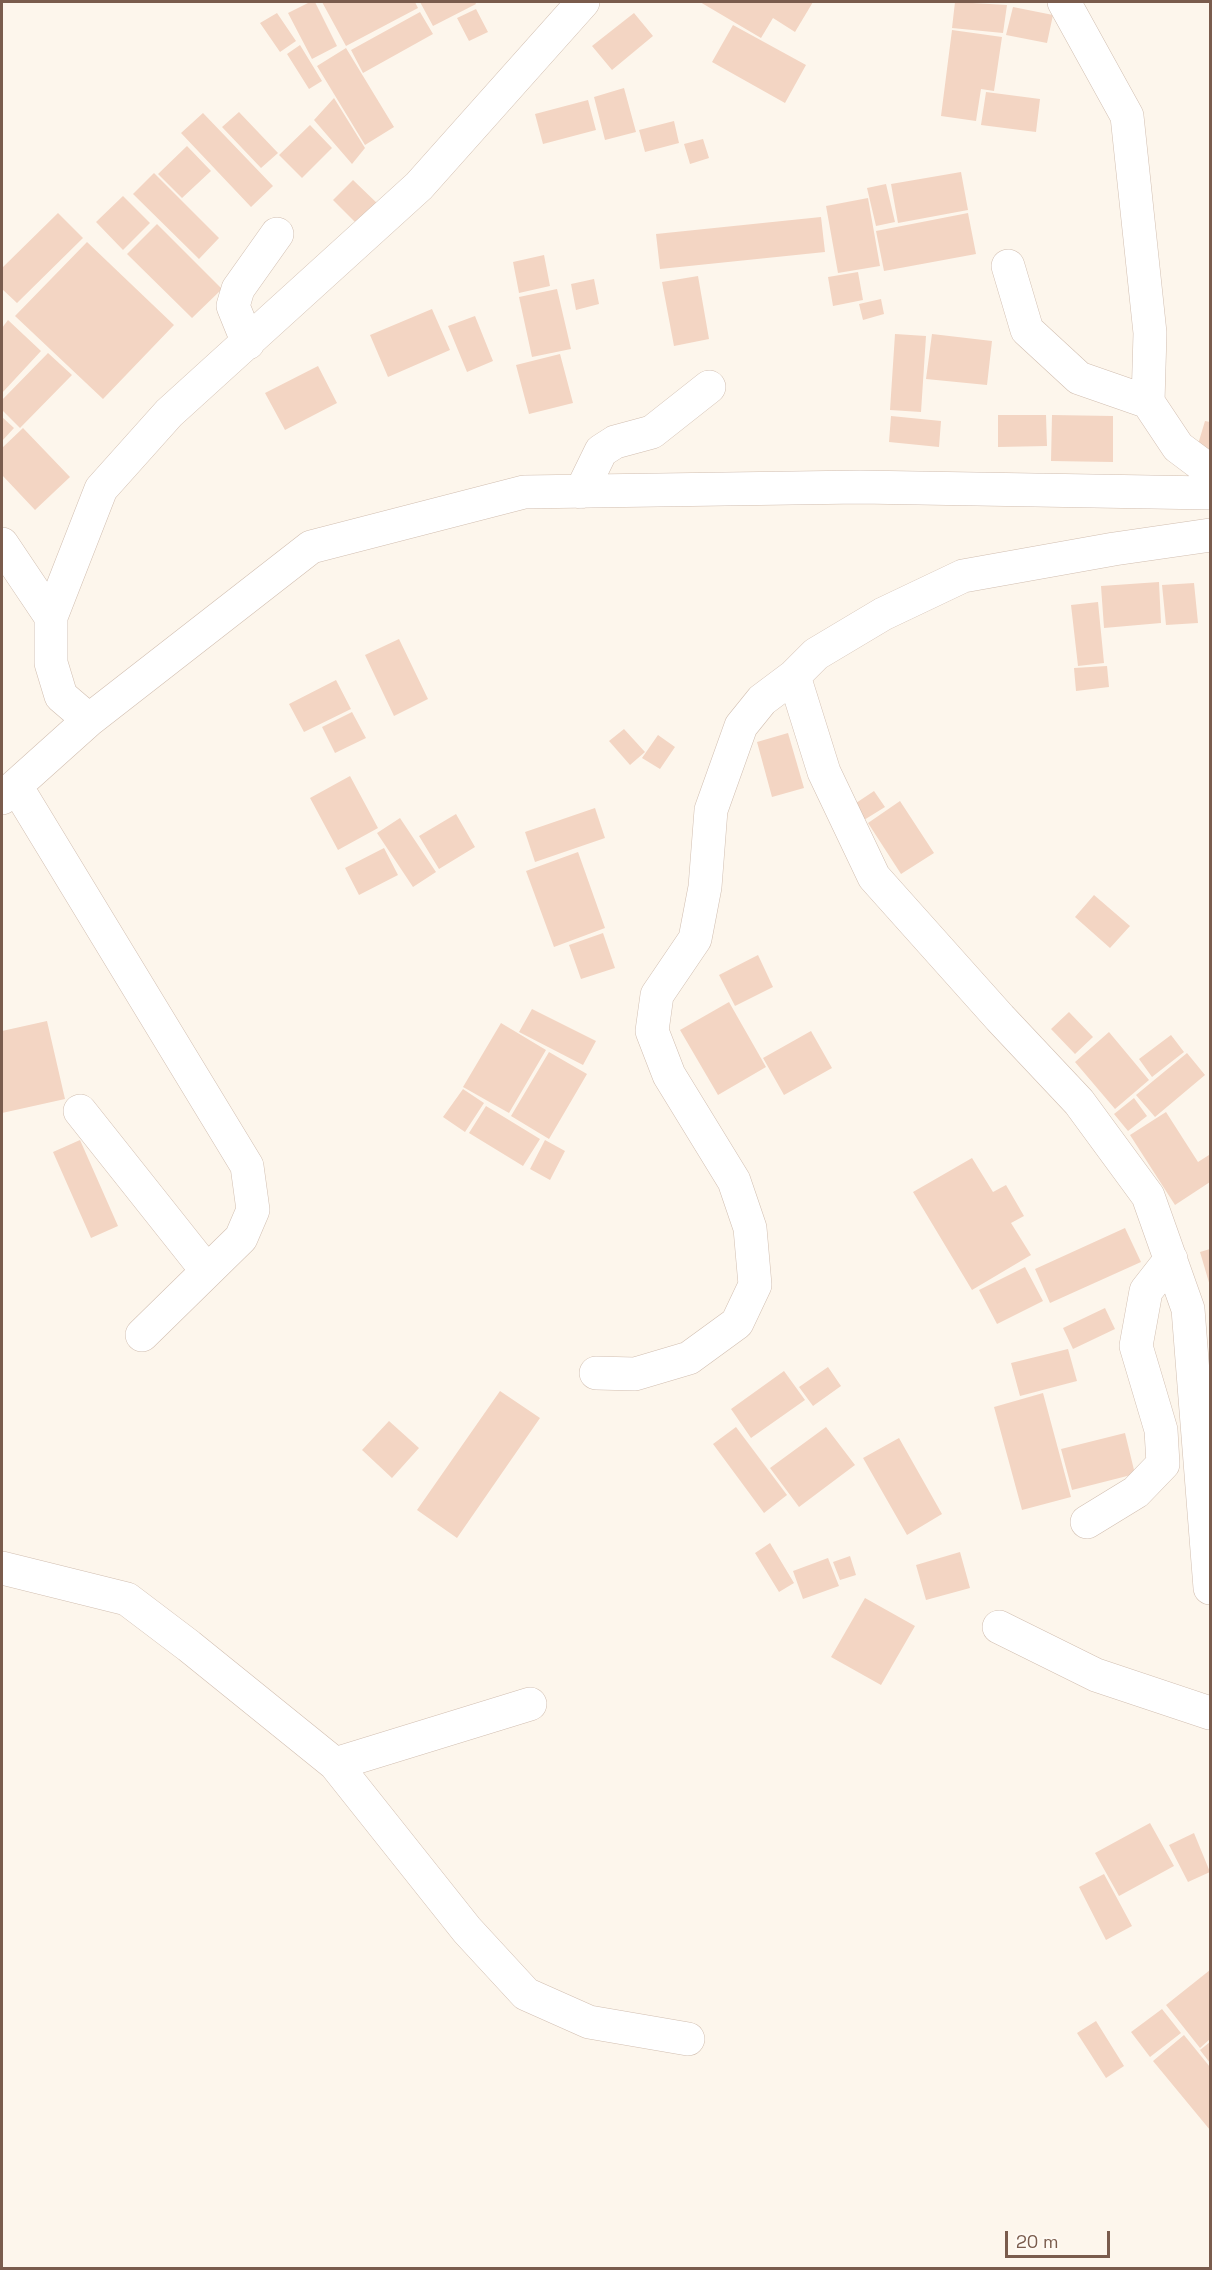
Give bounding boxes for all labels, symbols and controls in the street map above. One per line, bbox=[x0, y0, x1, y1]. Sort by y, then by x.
scale bar bbox=[1008, 2219, 1113, 2257]
text: 20 m bbox=[1016, 2230, 1059, 2253]

